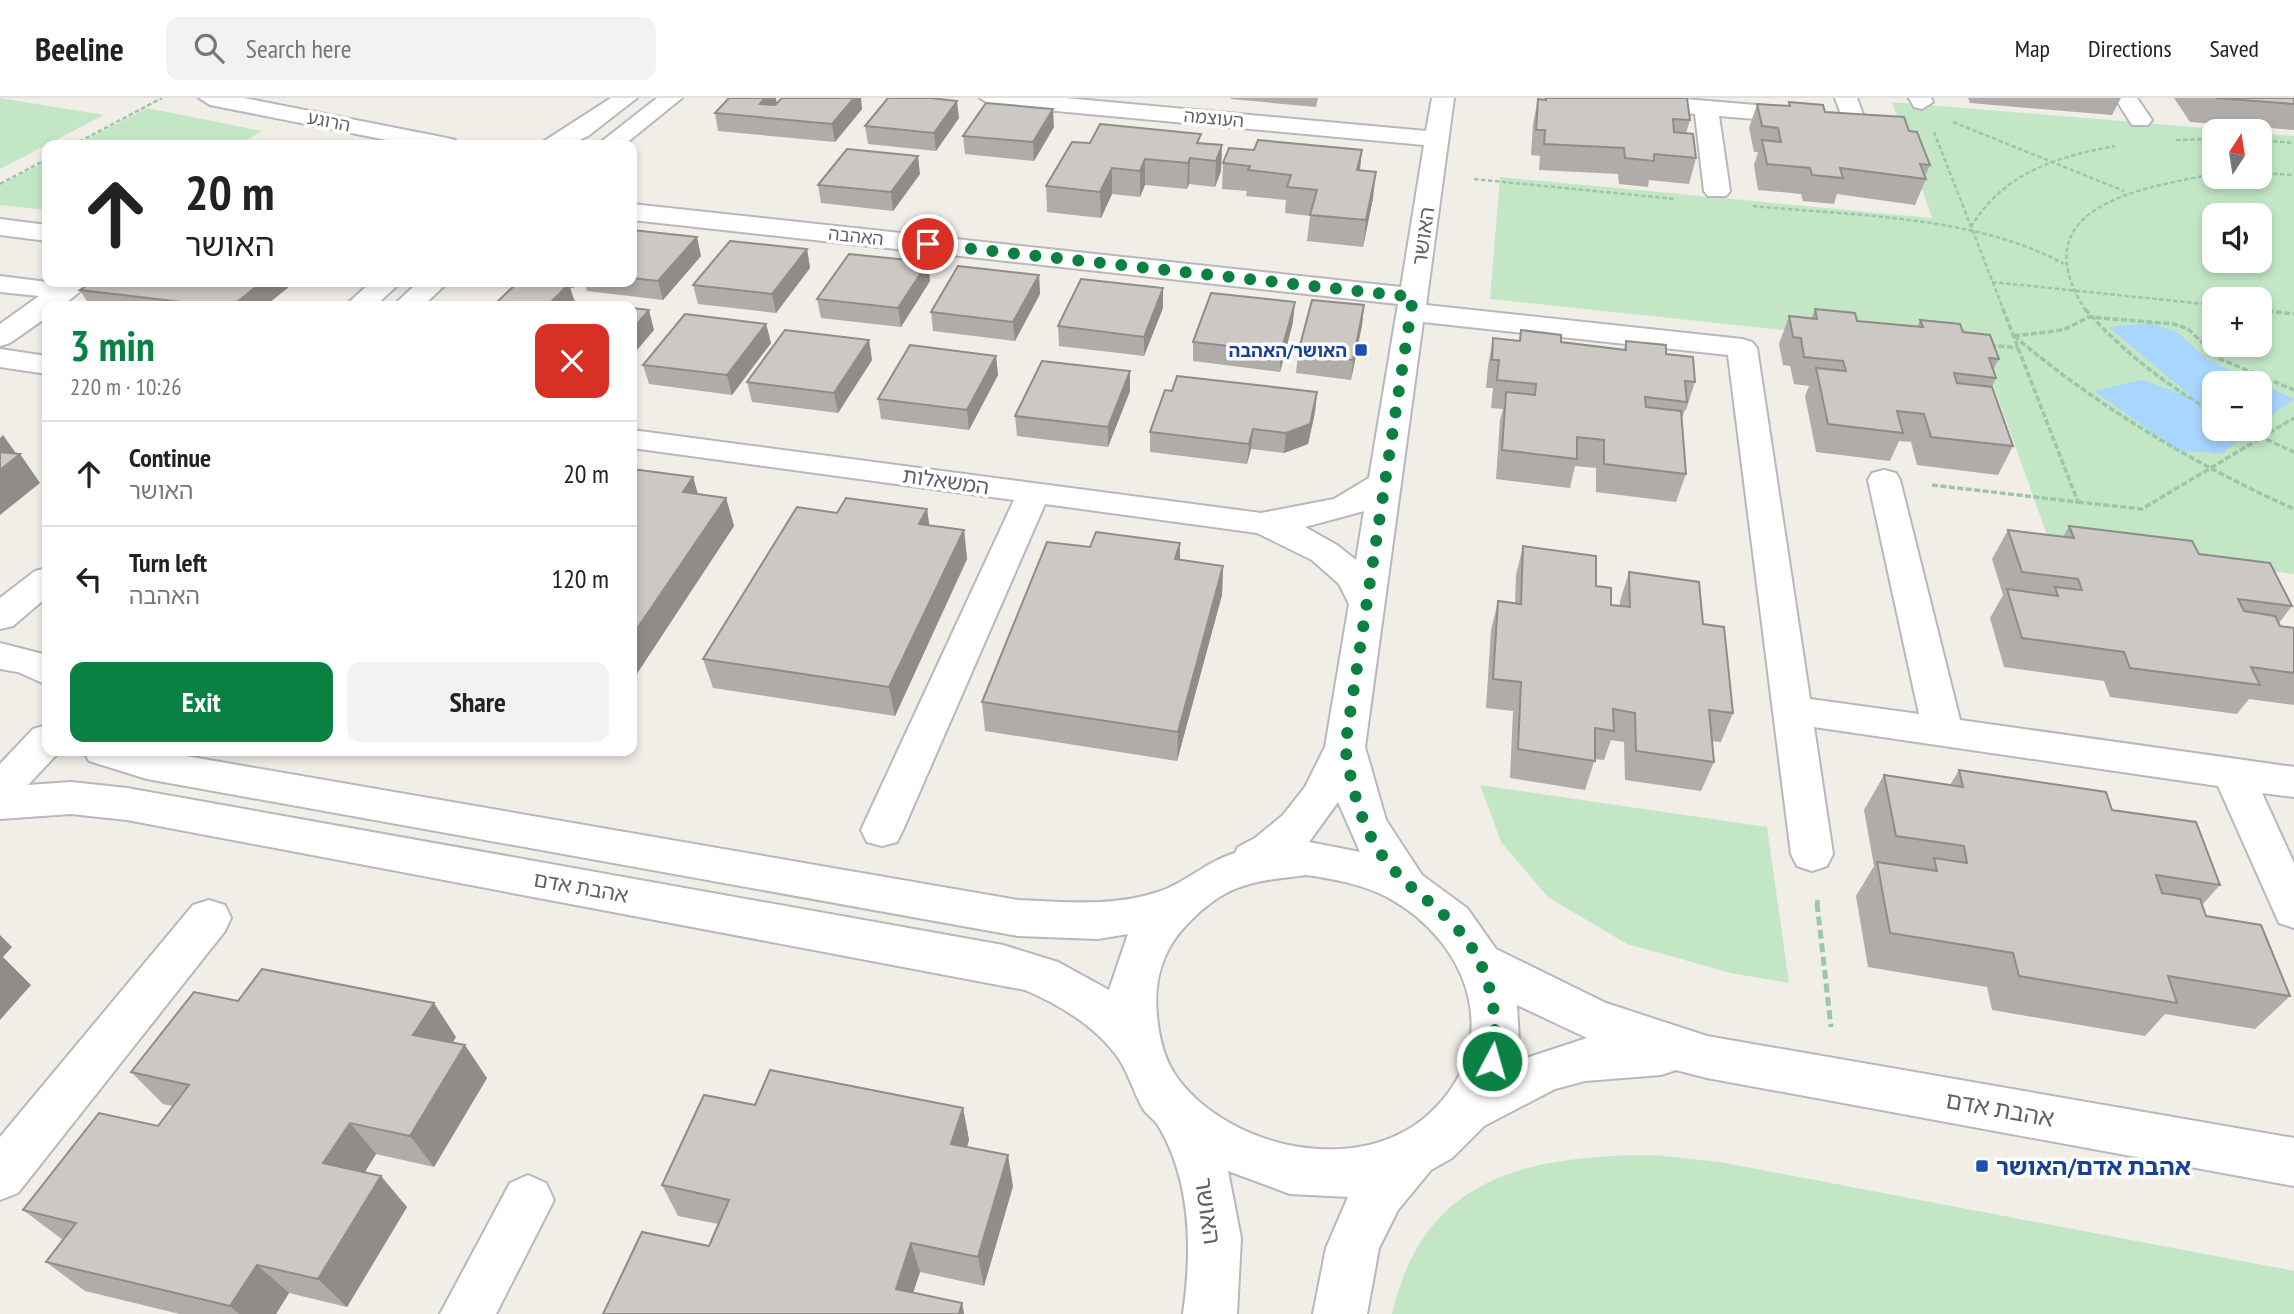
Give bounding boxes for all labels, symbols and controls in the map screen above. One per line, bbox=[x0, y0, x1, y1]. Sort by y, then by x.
search box bbox=[166, 17, 656, 80]
text: Beeline bbox=[35, 27, 124, 70]
icon: search bbox=[190, 29, 228, 67]
text: Search here bbox=[246, 32, 351, 65]
text: Map bbox=[2015, 33, 2050, 64]
text: Directions bbox=[2088, 33, 2172, 64]
text: Saved bbox=[2210, 33, 2259, 64]
street label: העוצמה bbox=[1183, 104, 1245, 132]
street label: הרוגע bbox=[305, 106, 353, 136]
north arrow bbox=[2202, 119, 2272, 189]
map controls bbox=[2202, 119, 2272, 441]
text: 20 m bbox=[185, 160, 274, 224]
icon: ahead bbox=[70, 168, 161, 259]
button: sound bbox=[2202, 203, 2272, 273]
street label: האושר bbox=[1406, 205, 1440, 267]
pin bbox=[898, 214, 958, 274]
street label: האהבה bbox=[827, 222, 885, 250]
text: האושר bbox=[185, 223, 275, 265]
icon: arrive bbox=[909, 225, 947, 263]
button: + bbox=[2202, 287, 2272, 357]
text: 3 min bbox=[70, 318, 155, 373]
button: close bbox=[535, 324, 609, 398]
place label: האושר/האהבה bbox=[1229, 339, 1347, 362]
marker: האושר/האהבה bbox=[1353, 342, 1369, 358]
button: − bbox=[2202, 371, 2272, 441]
text: 220 m · 10:26 bbox=[70, 372, 182, 401]
text: Continue bbox=[129, 441, 211, 474]
icon: ahead bbox=[70, 455, 108, 493]
text: 20 m bbox=[563, 457, 609, 490]
street label: המשאלות bbox=[901, 462, 991, 500]
text: האושר bbox=[129, 476, 194, 505]
text: Turn left bbox=[129, 546, 207, 579]
icon: left bbox=[70, 560, 108, 598]
text: 120 m bbox=[551, 562, 609, 595]
text: האהבה bbox=[129, 581, 200, 610]
button: Exit bbox=[70, 662, 333, 742]
button: Share bbox=[347, 662, 609, 742]
street label: אהבת אדם bbox=[531, 865, 631, 909]
position arrow bbox=[1455, 1024, 1529, 1098]
street label: אהבת אדם bbox=[1943, 1084, 2057, 1134]
place label: אהבת אדם/האושר bbox=[1996, 1151, 2191, 1182]
marker: אהבת אדם/האושר bbox=[1974, 1158, 1990, 1174]
street label: האושר bbox=[1188, 1175, 1228, 1247]

